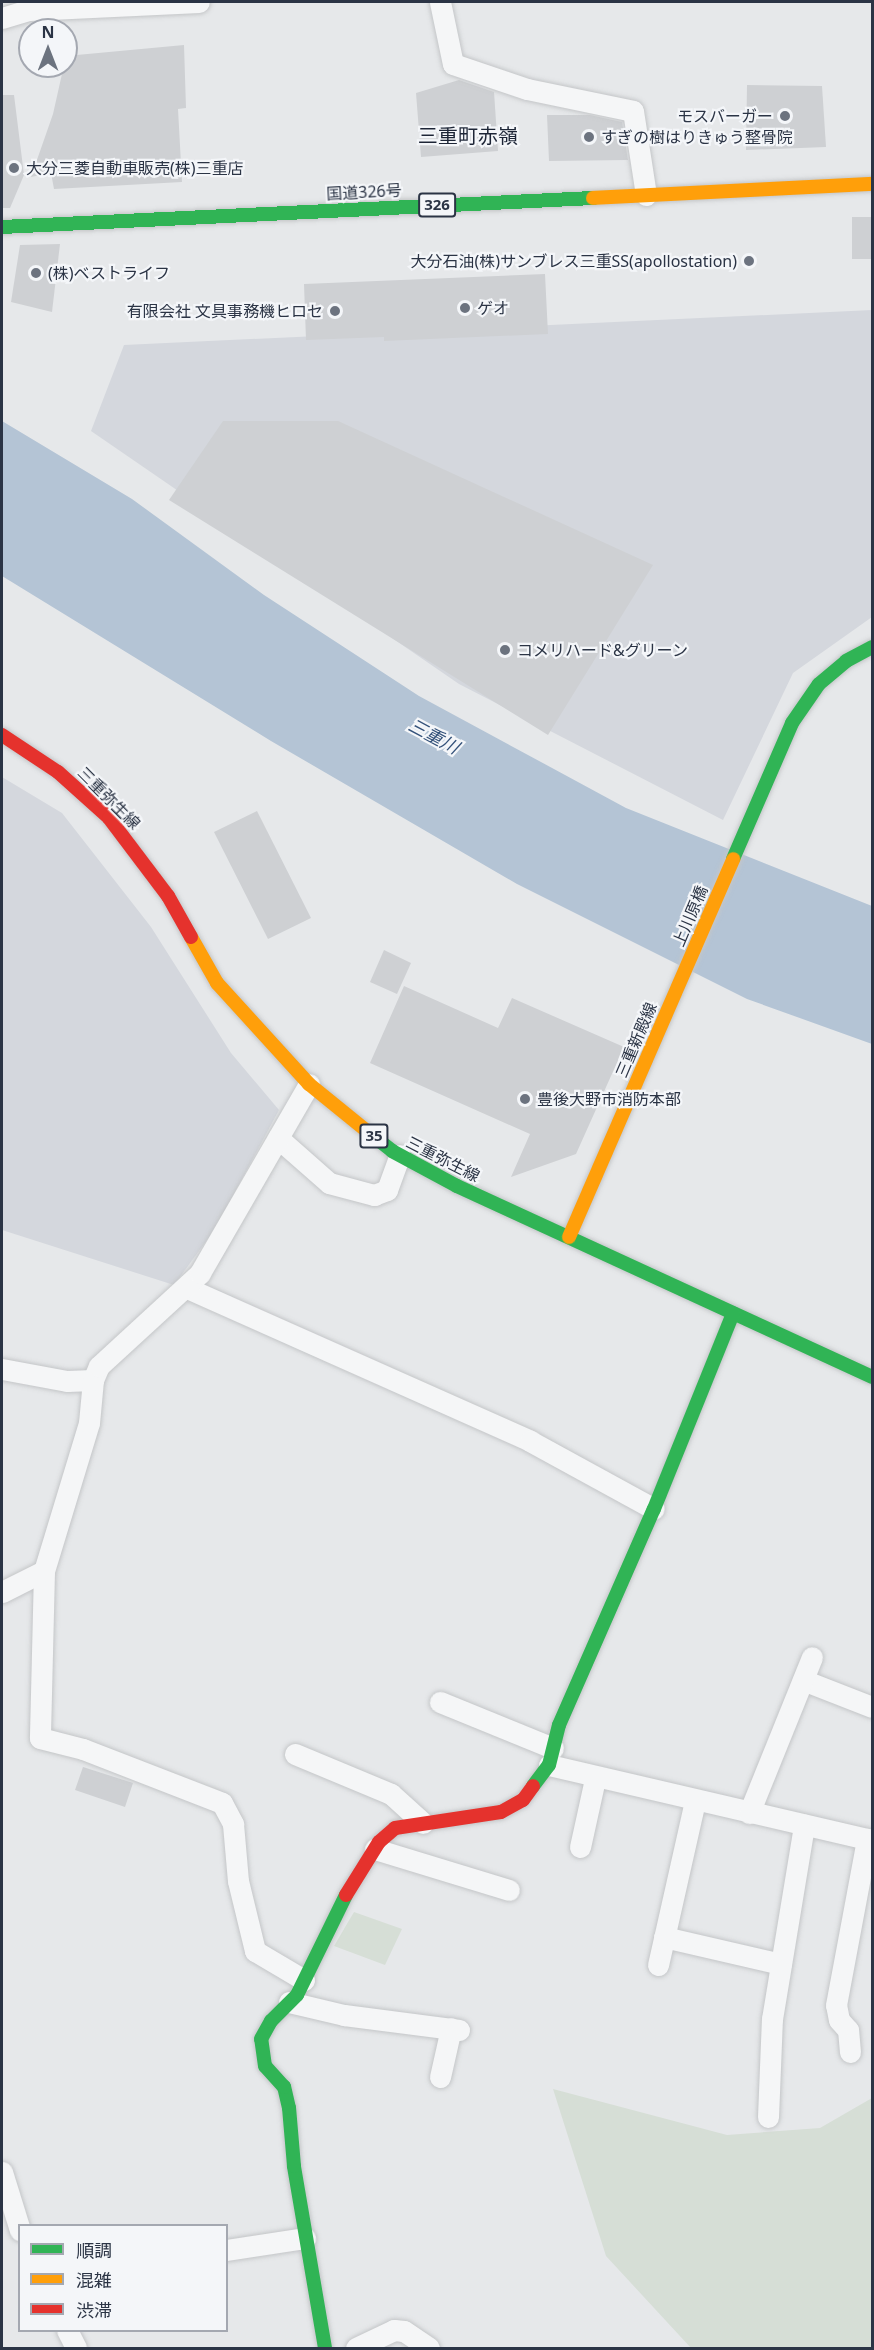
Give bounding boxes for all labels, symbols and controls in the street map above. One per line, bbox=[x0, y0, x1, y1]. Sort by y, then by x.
north arrow bbox=[18, 18, 78, 78]
text: N bbox=[41, 21, 55, 43]
place label: モスバーガー bbox=[677, 106, 773, 126]
marker: モスバーガー bbox=[778, 109, 792, 123]
district label: 三重町赤嶺 bbox=[418, 123, 518, 147]
place label: すぎの樹はりきゅう整骨院 bbox=[601, 127, 793, 147]
marker: すぎの樹はりきゅう整骨院 bbox=[582, 130, 596, 144]
place label: 大分三菱自動車販売(株)三重店 bbox=[26, 158, 244, 178]
marker: 大分三菱自動車販売(株)三重店 bbox=[7, 161, 21, 175]
street label: 国道326号 bbox=[326, 180, 402, 204]
road number: 326 bbox=[418, 193, 456, 217]
place label: 大分石油(株)サンブレス三重SS(apollostation) bbox=[410, 251, 737, 271]
marker: 大分石油(株)サンブレス三重SS(apollostation) bbox=[742, 254, 756, 268]
place label: (株)ベストライフ bbox=[48, 263, 170, 283]
marker: (株)ベストライフ bbox=[29, 266, 43, 280]
place label: ゲオ bbox=[477, 298, 509, 318]
place label: 有限会社 文具事務機ヒロセ bbox=[127, 301, 323, 321]
marker: ゲオ bbox=[458, 301, 472, 315]
marker: 有限会社 文具事務機ヒロセ bbox=[328, 304, 342, 318]
place label: コメリハード&グリーン bbox=[517, 640, 689, 660]
marker: コメリハード&グリーン bbox=[498, 643, 512, 657]
water label: 三重川 bbox=[405, 714, 463, 758]
street label: 三重弥生線 bbox=[74, 763, 144, 833]
street label: 上川原橋 bbox=[669, 883, 711, 949]
street label: 三重新殿線 bbox=[612, 999, 660, 1081]
place label: 豊後大野市消防本部 bbox=[537, 1089, 681, 1109]
marker: 豊後大野市消防本部 bbox=[518, 1092, 532, 1106]
road number: 35 bbox=[359, 1124, 389, 1148]
street label: 三重弥生線 bbox=[403, 1132, 483, 1186]
legend bbox=[18, 2224, 228, 2332]
text: 順調 bbox=[76, 2238, 112, 2262]
text: 混雑 bbox=[76, 2268, 112, 2292]
text: 渋滞 bbox=[76, 2298, 112, 2322]

